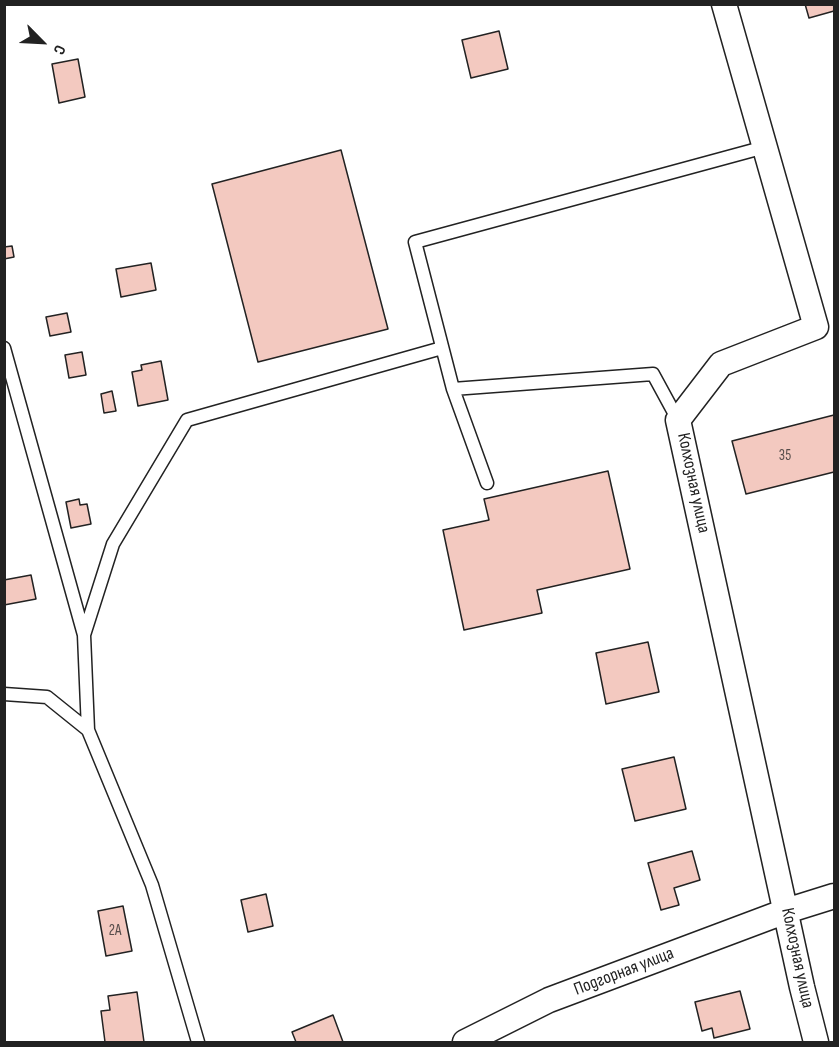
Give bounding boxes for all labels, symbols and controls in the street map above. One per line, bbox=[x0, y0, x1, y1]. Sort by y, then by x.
north arrow bbox=[12, 12, 72, 72]
text: С bbox=[49, 42, 69, 57]
street label: Колхозная улица bbox=[672, 431, 714, 535]
house number: 35 bbox=[779, 447, 791, 465]
street label: Колхозная улица bbox=[776, 906, 818, 1010]
house number: 2А bbox=[109, 922, 121, 940]
street label: Подгорная улица bbox=[571, 943, 677, 1001]

